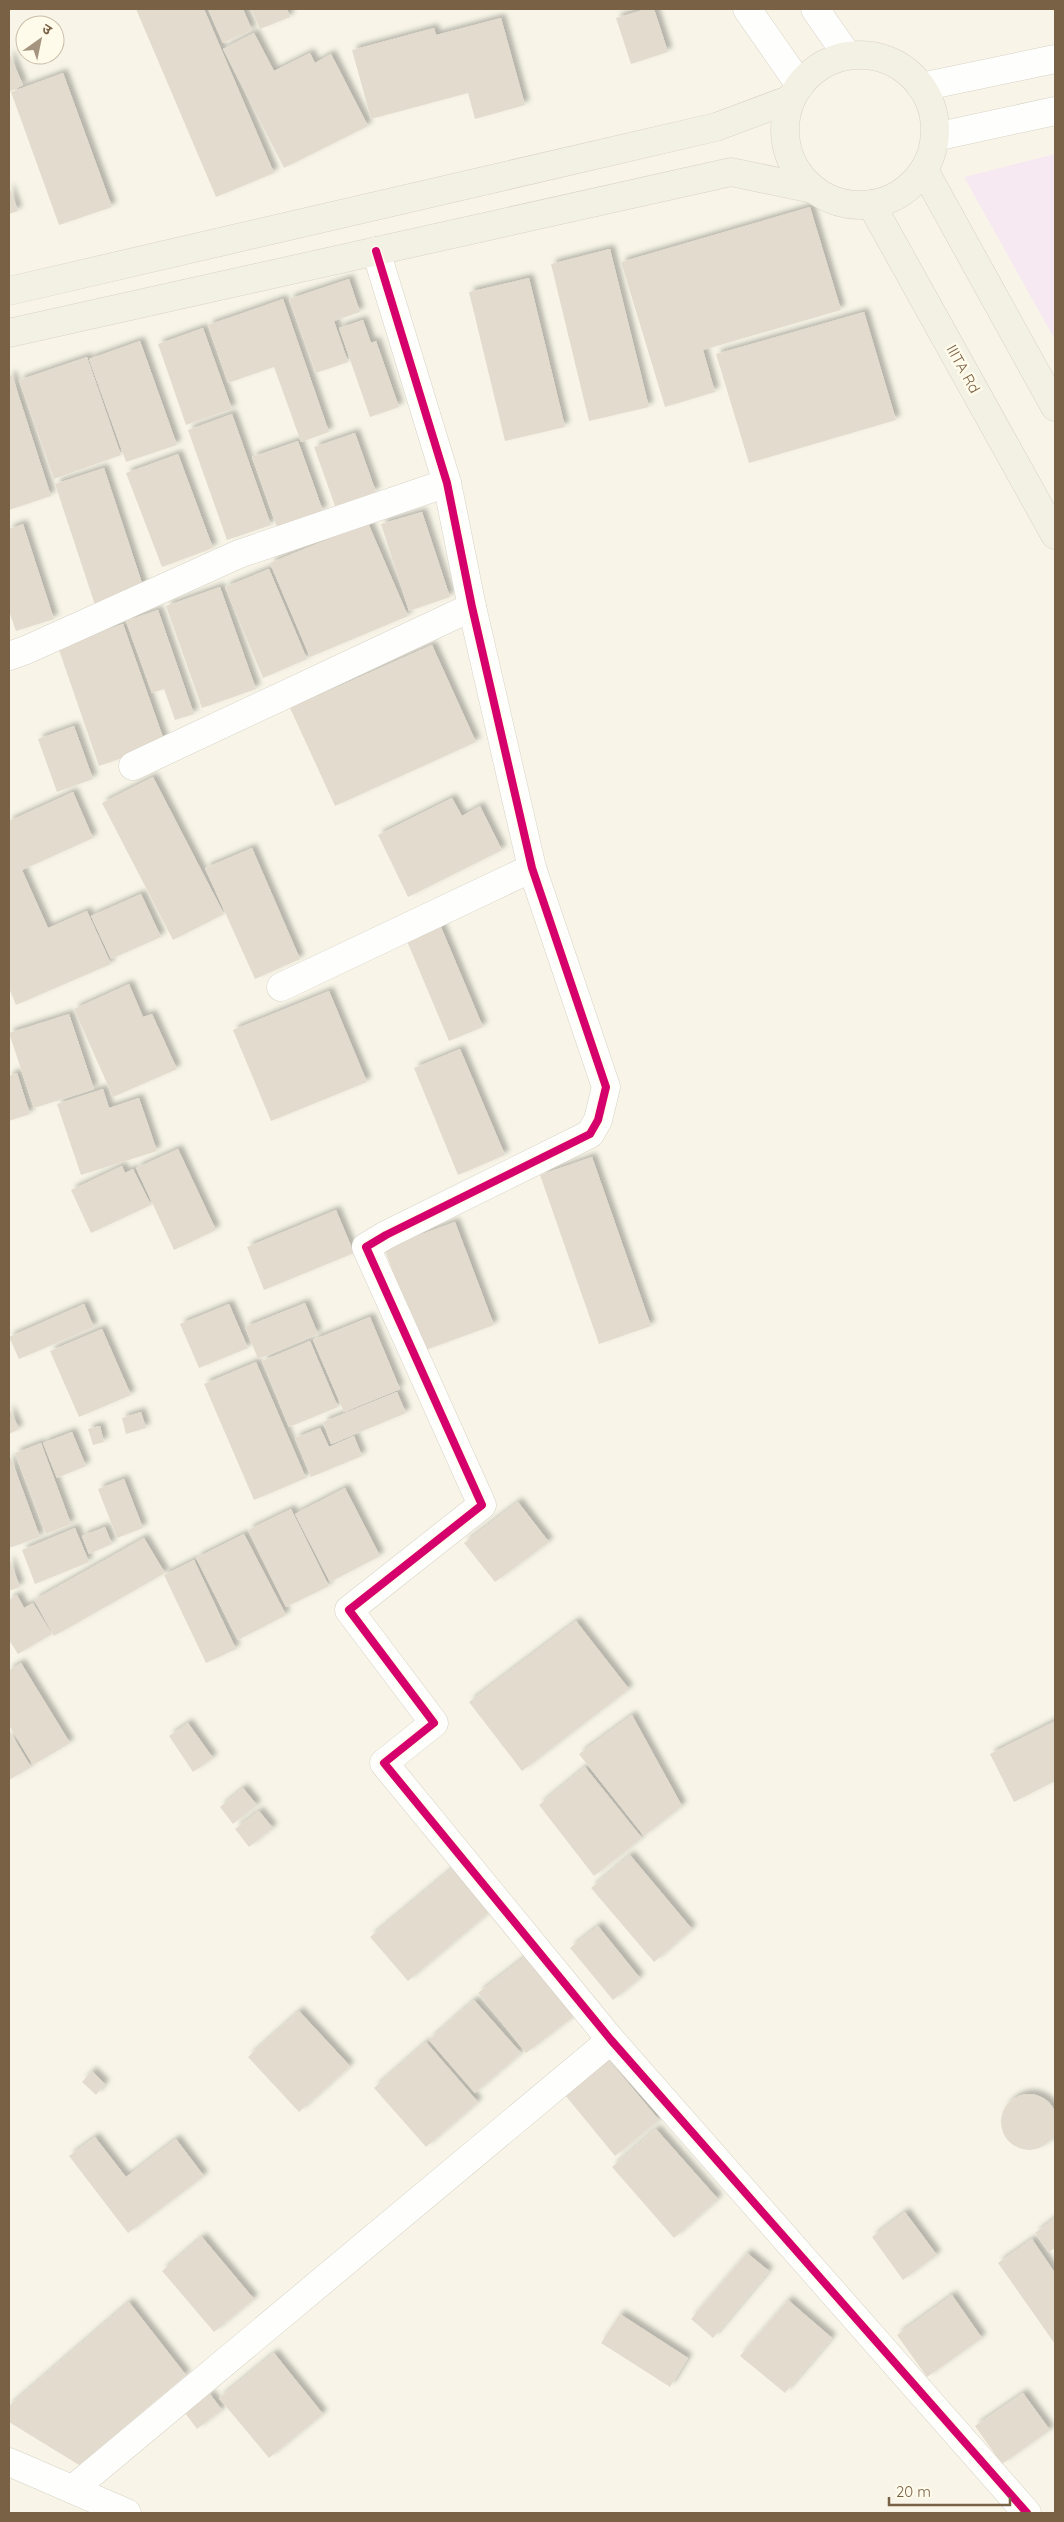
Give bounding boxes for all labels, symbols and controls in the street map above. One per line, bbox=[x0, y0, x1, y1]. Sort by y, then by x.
north arrow bbox=[15, 15, 65, 65]
text: उ bbox=[39, 19, 56, 39]
street label: IIITA Rd bbox=[942, 341, 984, 396]
scale bar bbox=[889, 2474, 1010, 2506]
text: 20 m bbox=[896, 2482, 931, 2501]

